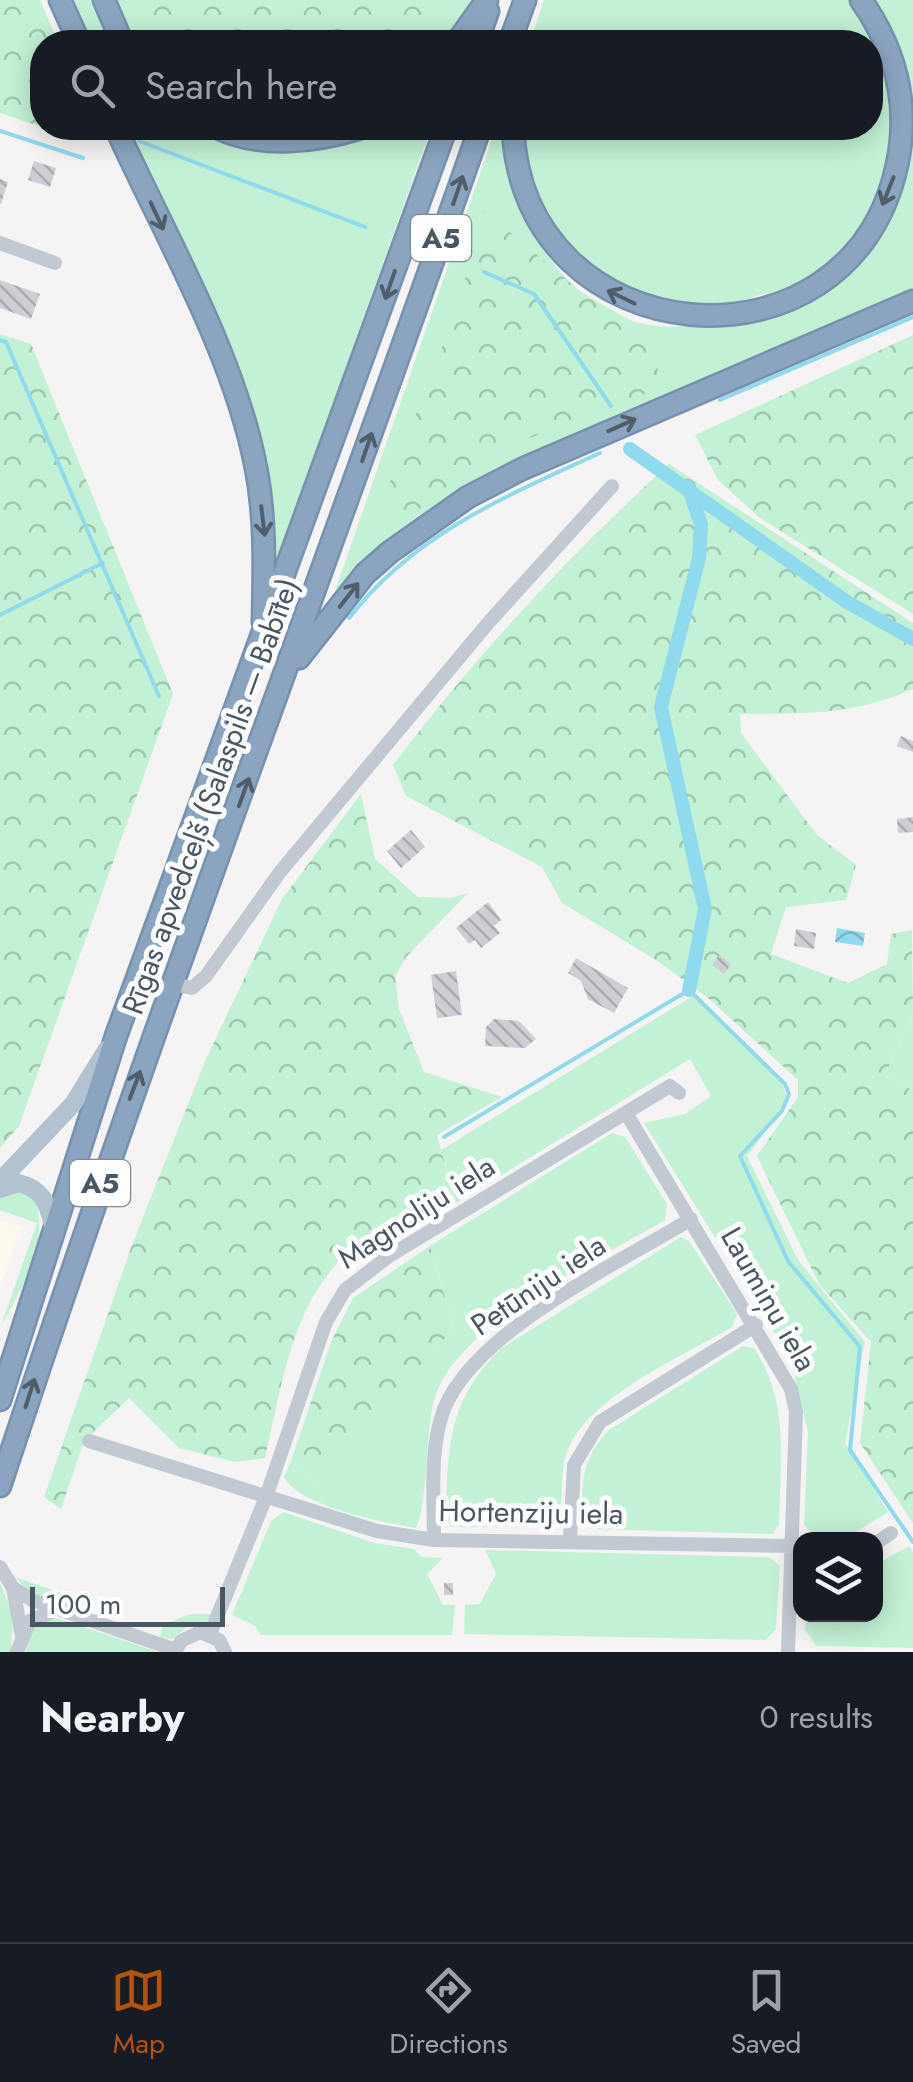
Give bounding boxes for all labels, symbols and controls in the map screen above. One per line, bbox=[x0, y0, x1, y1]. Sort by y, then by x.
search box bbox=[30, 30, 883, 140]
icon: search bbox=[65, 58, 120, 113]
text: Search here bbox=[145, 58, 337, 113]
one-way arrow bbox=[450, 175, 468, 206]
one-way arrow bbox=[878, 175, 896, 206]
one-way arrow bbox=[148, 200, 167, 230]
road number: A5 bbox=[411, 215, 471, 261]
one-way arrow bbox=[380, 269, 398, 300]
one-way arrow bbox=[607, 286, 637, 305]
one-way arrow bbox=[606, 415, 637, 433]
one-way arrow bbox=[359, 432, 377, 464]
one-way arrow bbox=[254, 505, 273, 537]
street label: Rīgas apvedceļš (Salaspils — Babīte) bbox=[111, 572, 309, 1020]
one-way arrow bbox=[338, 582, 360, 608]
one-way arrow bbox=[236, 778, 254, 809]
one-way arrow bbox=[127, 1071, 145, 1102]
street label: Magnoliju iela bbox=[329, 1145, 503, 1279]
road number: A5 bbox=[70, 1160, 130, 1206]
street label: Laumiņu iela bbox=[710, 1219, 828, 1379]
street label: Petūniju iela bbox=[462, 1224, 614, 1346]
one-way arrow bbox=[23, 1378, 41, 1409]
street label: Hortenziju iela bbox=[438, 1489, 624, 1535]
map controls bbox=[793, 1532, 883, 1622]
button: layers bbox=[793, 1532, 883, 1622]
scale bar bbox=[30, 1582, 225, 1626]
text: 100 m bbox=[45, 1584, 121, 1625]
text: Nearby bbox=[40, 1687, 184, 1748]
text: 0 results bbox=[760, 1694, 873, 1740]
tab: Map bbox=[111, 1963, 166, 2064]
tab: Directions bbox=[389, 1963, 508, 2064]
tab: Saved bbox=[731, 1963, 802, 2064]

